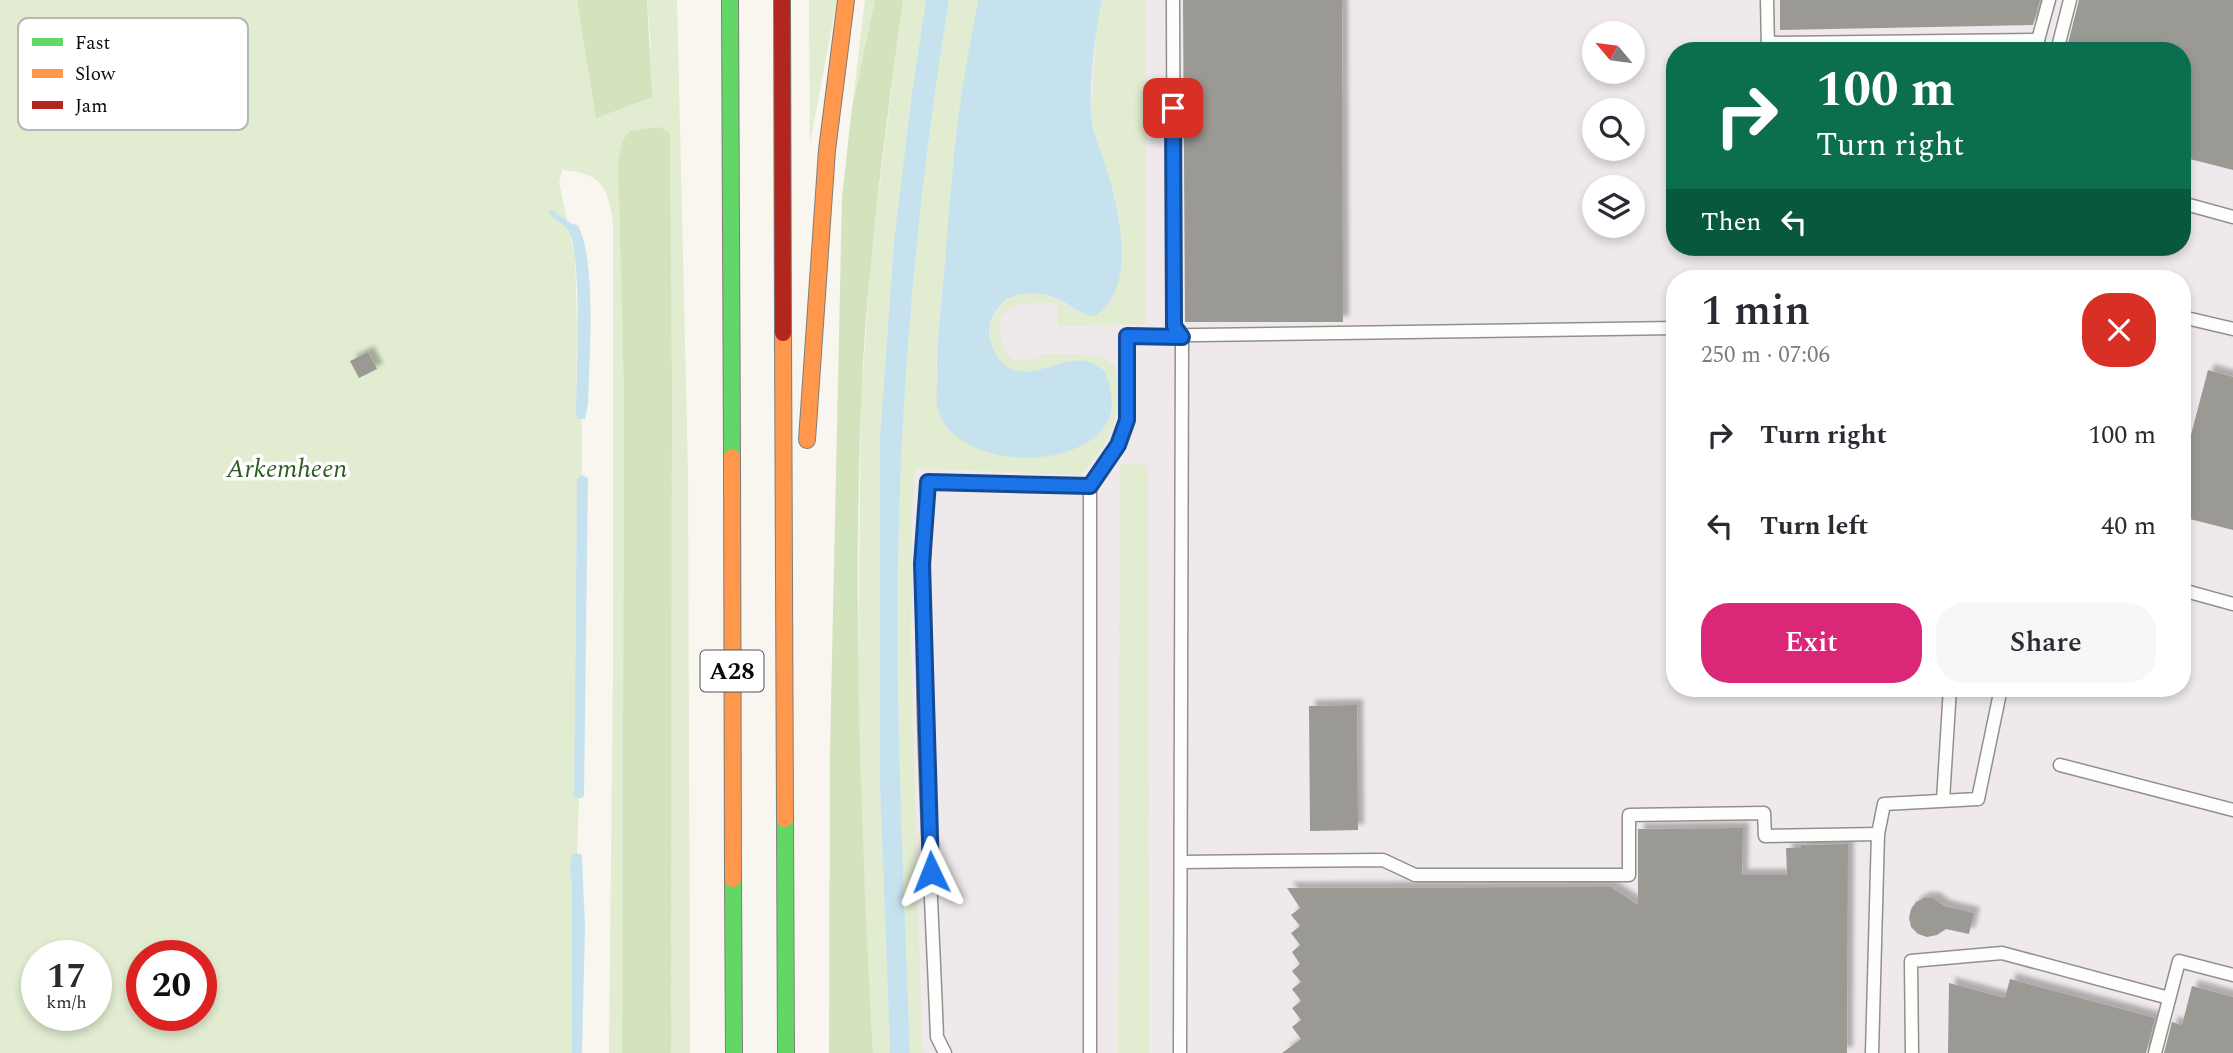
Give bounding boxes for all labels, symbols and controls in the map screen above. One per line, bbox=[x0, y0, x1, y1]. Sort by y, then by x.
legend bbox=[18, 18, 248, 130]
north arrow bbox=[1582, 21, 1645, 84]
map controls bbox=[1582, 21, 1645, 238]
text: Fast bbox=[75, 29, 111, 58]
text: 100 m bbox=[1816, 53, 1955, 128]
text: Slow bbox=[75, 60, 116, 89]
icon: right bbox=[1701, 70, 1792, 161]
pin bbox=[1143, 78, 1203, 138]
icon: arrive bbox=[1154, 89, 1192, 127]
text: Jam bbox=[75, 92, 107, 121]
button: search bbox=[1582, 98, 1645, 161]
text: Turn right bbox=[1816, 121, 1964, 170]
button: layers bbox=[1582, 175, 1645, 238]
text: Then bbox=[1701, 202, 1761, 242]
icon: left bbox=[1775, 203, 1813, 241]
text: 1 min bbox=[1701, 280, 1810, 343]
button: close bbox=[2082, 293, 2156, 367]
text: 250 m · 07:06 bbox=[1701, 338, 1830, 373]
text: Turn right bbox=[1760, 415, 1887, 455]
text: 100 m bbox=[2088, 415, 2156, 455]
icon: right bbox=[1701, 416, 1739, 454]
park label: Arkemheen bbox=[226, 449, 348, 489]
text: Turn left bbox=[1760, 506, 1868, 546]
text: 40 m bbox=[2101, 506, 2156, 546]
icon: left bbox=[1701, 507, 1739, 545]
button: Exit bbox=[1701, 603, 1922, 683]
button: Share bbox=[1936, 603, 2156, 683]
road number: A28 bbox=[700, 650, 764, 692]
position arrow bbox=[894, 835, 968, 909]
speed limit sign: 20 bbox=[126, 940, 217, 1031]
text: 17 bbox=[47, 950, 86, 1003]
text: km/h bbox=[46, 989, 87, 1016]

